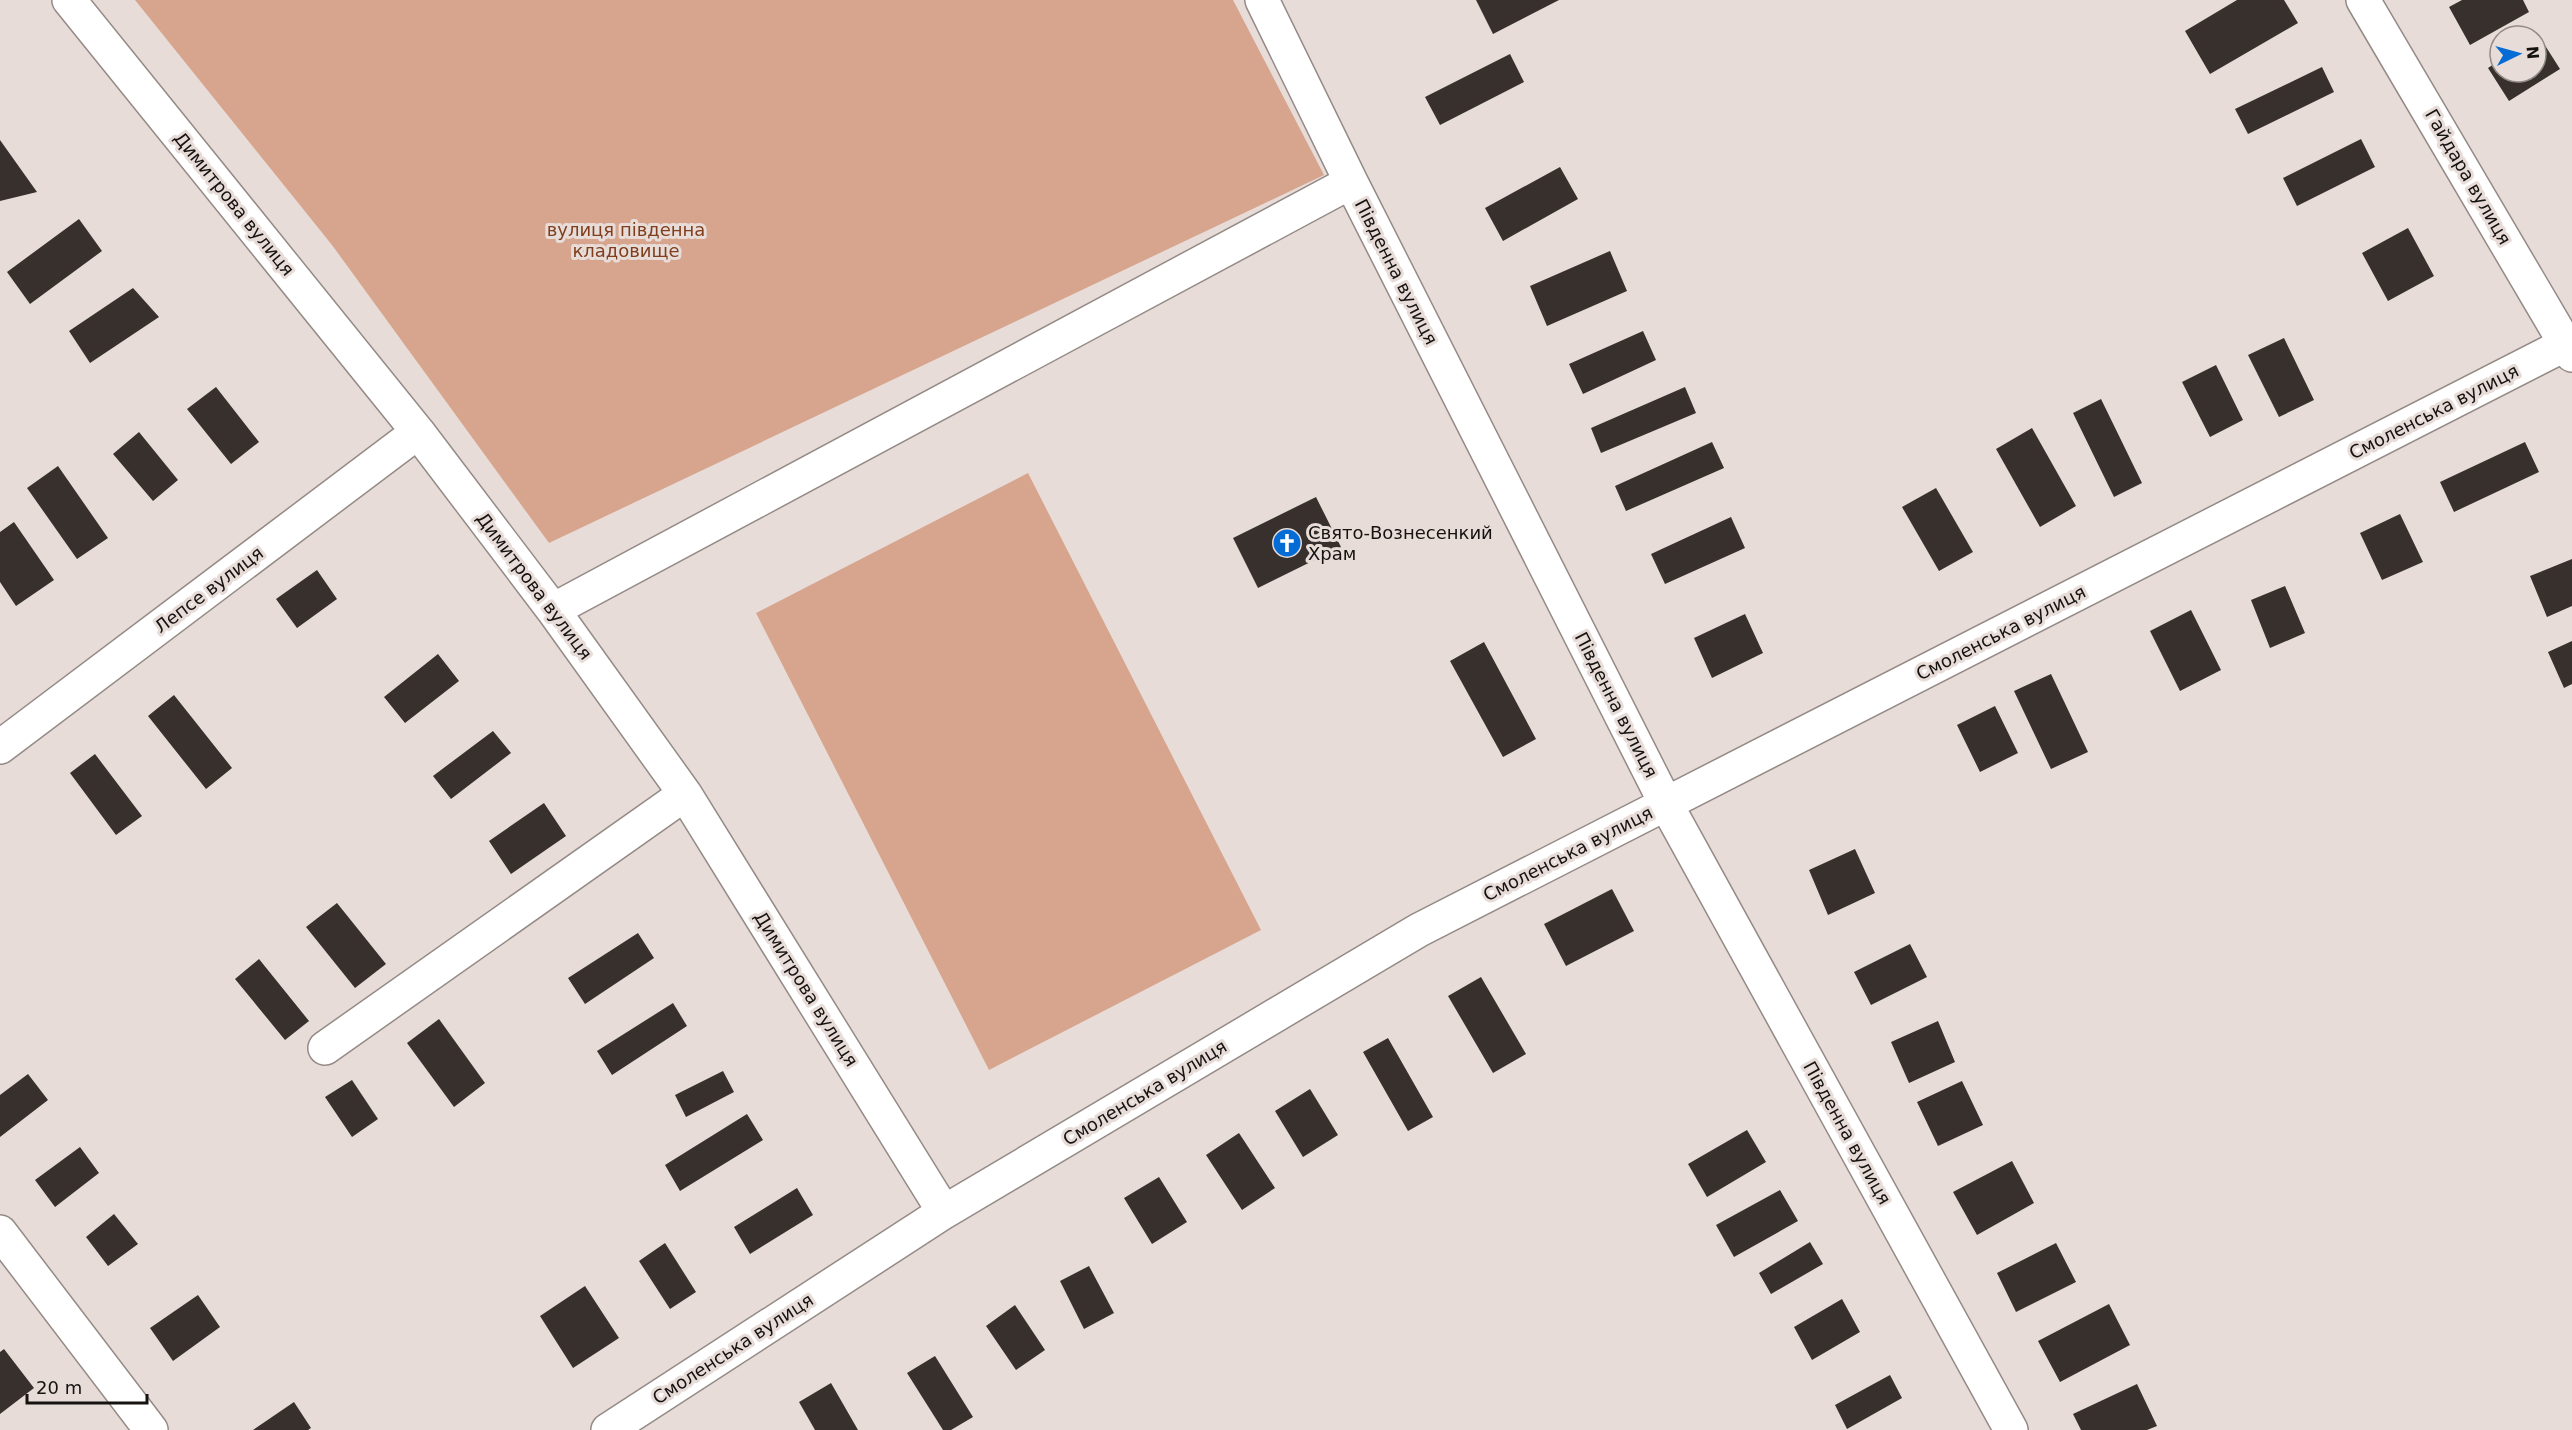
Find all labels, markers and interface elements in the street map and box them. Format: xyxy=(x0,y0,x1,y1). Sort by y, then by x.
north arrow xyxy=(2488,24,2548,84)
text: N xyxy=(2522,45,2542,60)
street label: Гайдара вулиця xyxy=(2421,105,2516,248)
street label: Димитрова вулиця xyxy=(170,128,299,280)
street label: Південна вулиця xyxy=(1351,196,1442,348)
park label: вулиця південна кладовище xyxy=(547,219,705,261)
street label: Смоленська вулиця xyxy=(2346,360,2522,463)
street label: Димитрова вулиця xyxy=(472,508,597,663)
place label: Свято-Вознесенкий Храм xyxy=(1308,522,1493,564)
church icon: Свято-Вознесенкий Храм xyxy=(1271,527,1303,559)
street label: Лепсе вулиця xyxy=(150,542,267,637)
street label: Смоленська вулиця xyxy=(1913,581,2089,684)
street label: Південна вулиця xyxy=(1571,629,1662,781)
street label: Смоленська вулиця xyxy=(1480,802,1656,905)
street label: Димитрова вулиця xyxy=(750,907,863,1070)
street label: Смоленська вулиця xyxy=(1059,1035,1230,1150)
street label: Південна вулиця xyxy=(1799,1057,1896,1208)
street label: Смоленська вулиця xyxy=(649,1289,817,1408)
scale bar xyxy=(27,1367,147,1405)
text: 20 m xyxy=(36,1377,82,1398)

